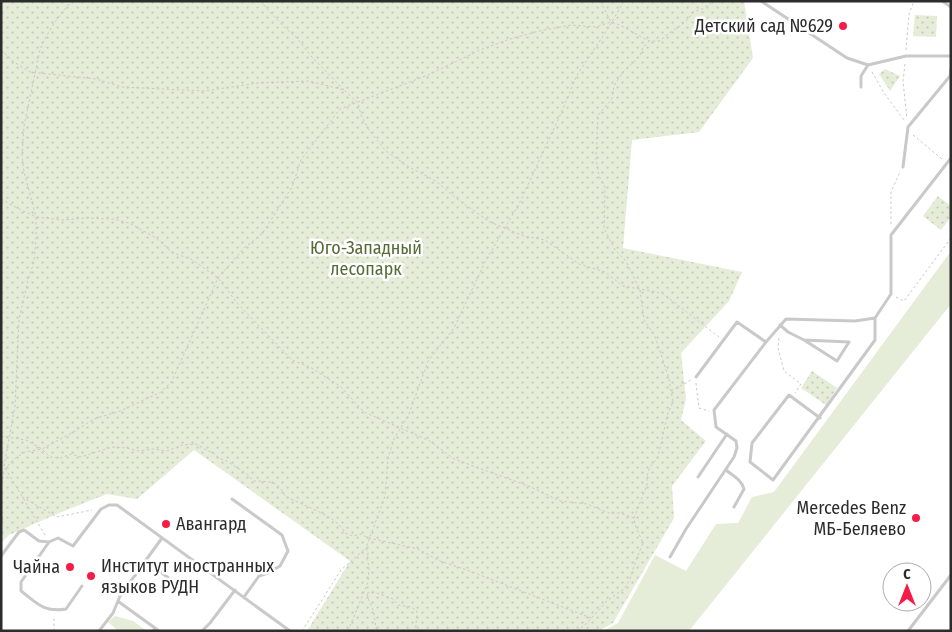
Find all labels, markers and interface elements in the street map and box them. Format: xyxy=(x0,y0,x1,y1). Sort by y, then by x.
place label: Детский сад №629 xyxy=(694,15,833,37)
marker: Детский сад №629 xyxy=(837,20,849,32)
park label: Юго-Западный лесопарк xyxy=(310,237,422,280)
place label: Mercedes Benz МБ-Беляево xyxy=(796,497,906,540)
marker: Mercedes Benz МБ-Беляево xyxy=(910,512,922,524)
place label: Авангард xyxy=(176,513,246,535)
marker: Авангард xyxy=(160,518,172,530)
place label: Институт иностранных языков РУДН xyxy=(101,555,274,598)
place label: Чайна xyxy=(13,556,60,578)
marker: Чайна xyxy=(64,561,76,573)
north arrow xyxy=(882,562,932,612)
text: С xyxy=(903,566,911,583)
marker: Институт иностранных языков РУДН xyxy=(85,570,97,582)

